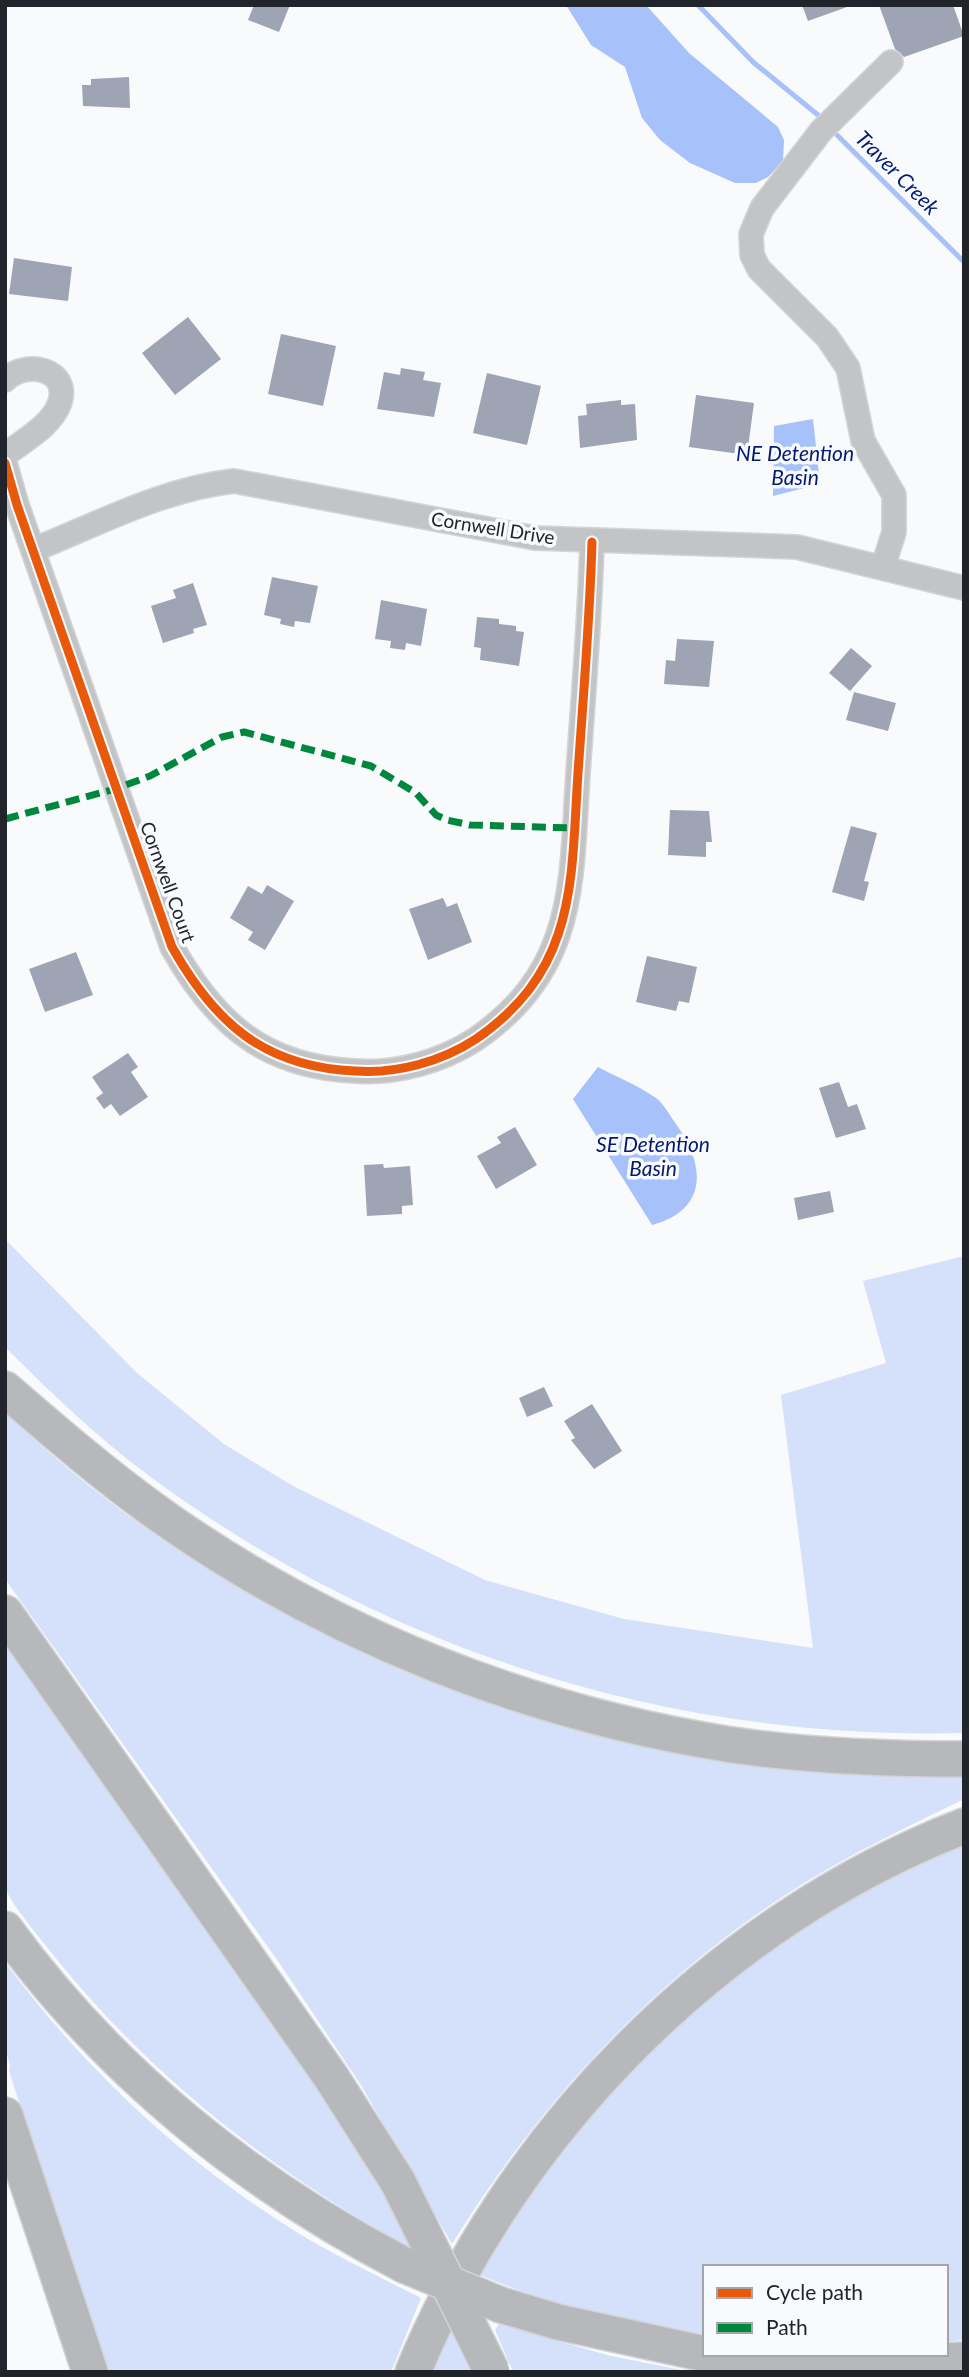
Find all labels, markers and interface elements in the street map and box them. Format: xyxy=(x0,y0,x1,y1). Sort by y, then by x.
water label: Traver Creek xyxy=(851,125,946,220)
water label: NE Detention Basin xyxy=(736,440,854,489)
street label: Cornwell Drive xyxy=(430,506,556,549)
street label: Cornwell Court xyxy=(136,818,201,946)
water label: SE Detention Basin xyxy=(596,1131,710,1180)
legend xyxy=(703,2265,948,2356)
text: Cycle path xyxy=(766,2279,863,2304)
text: Path xyxy=(766,2314,808,2339)

